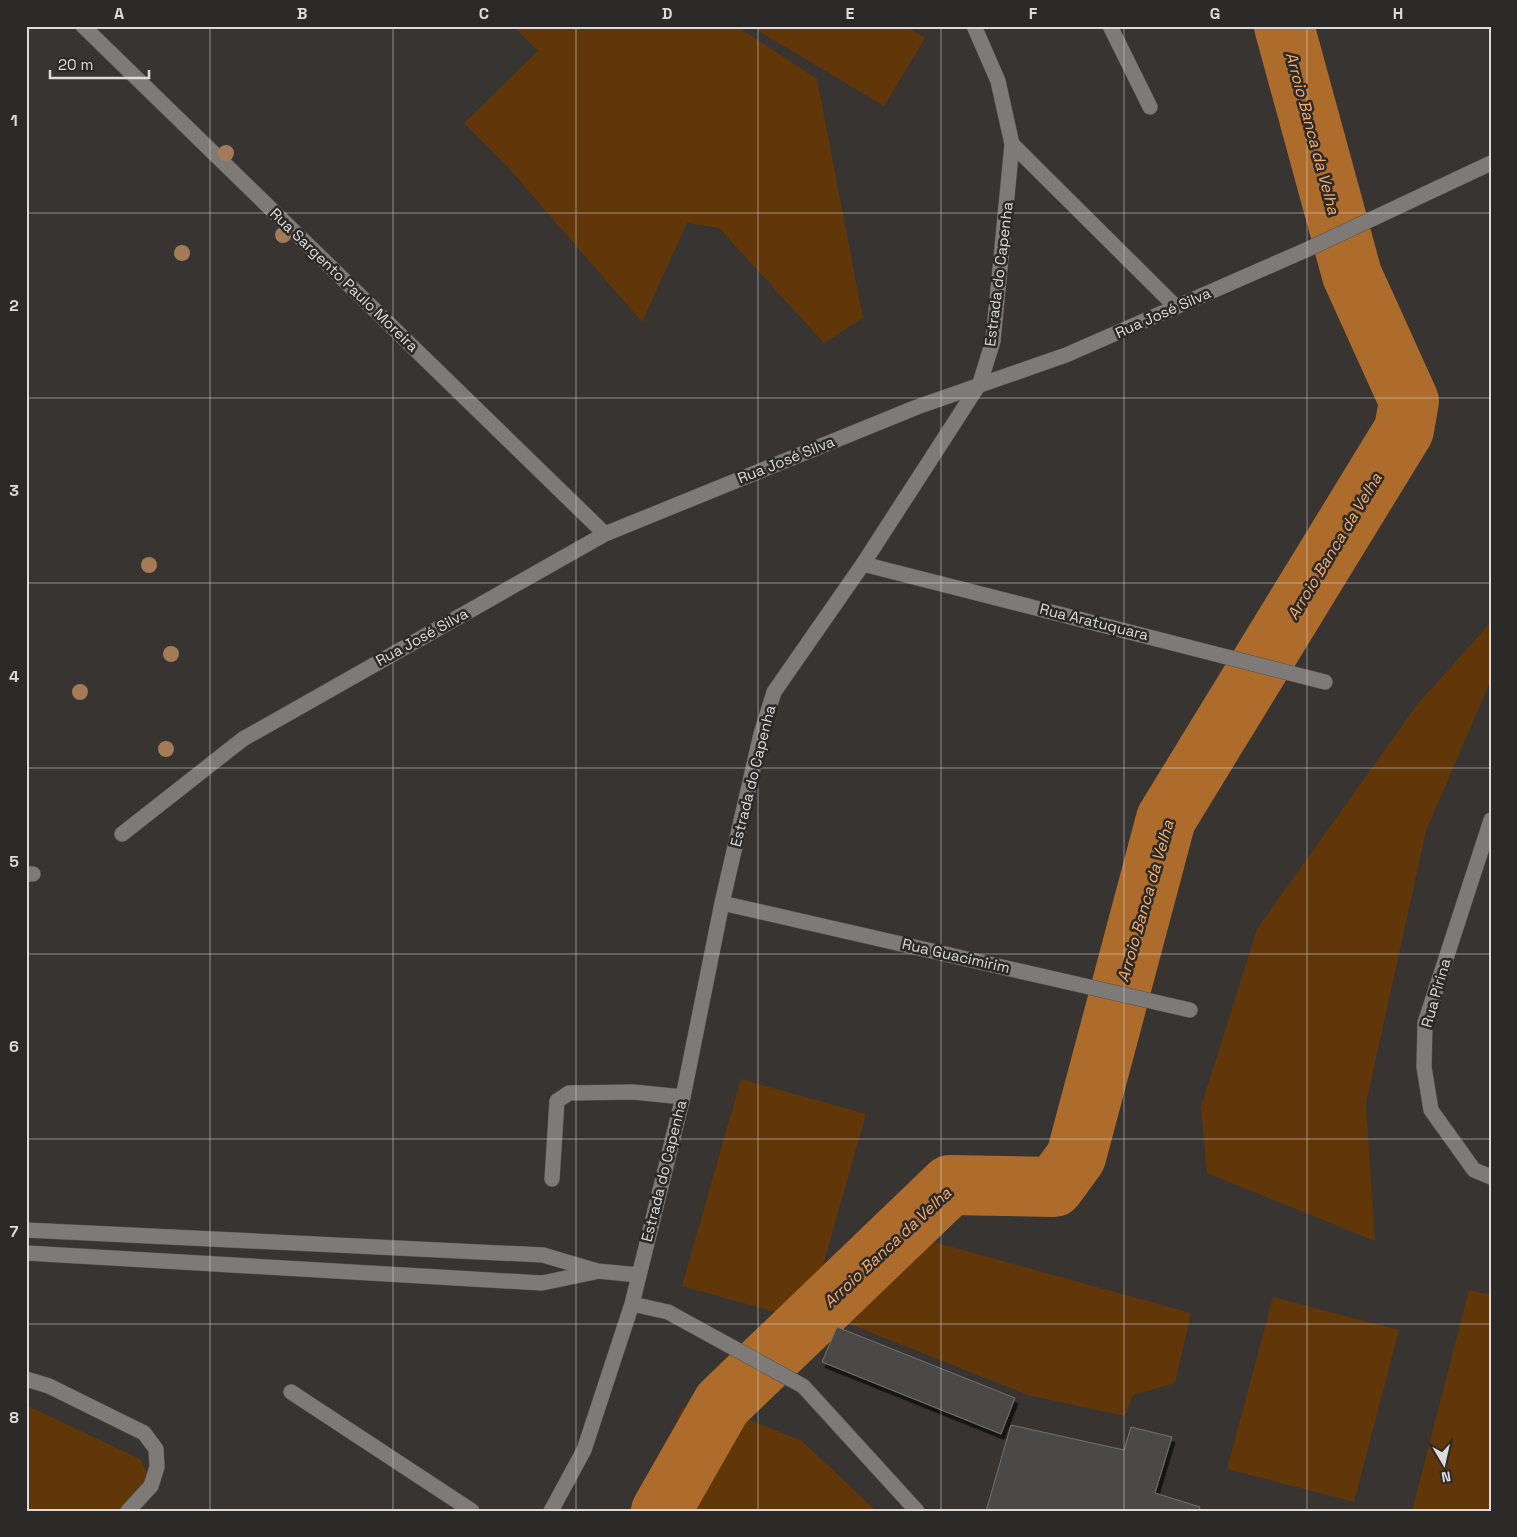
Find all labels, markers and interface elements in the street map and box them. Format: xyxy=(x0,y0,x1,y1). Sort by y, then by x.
text: A xyxy=(114,3,124,24)
text: B xyxy=(297,3,307,24)
text: C xyxy=(479,3,489,24)
text: D xyxy=(662,3,672,24)
text: E xyxy=(846,3,855,24)
text: F xyxy=(1029,3,1038,24)
text: G xyxy=(1210,3,1220,24)
text: H xyxy=(1393,3,1403,24)
scale bar xyxy=(50,48,149,80)
water label: Arroio Banca da Velha xyxy=(1281,50,1345,217)
text: 20 m xyxy=(58,55,93,74)
text: 1 xyxy=(10,110,18,131)
street label: Estrada do Capenha xyxy=(980,200,1017,347)
street label: Rua Sargento Paulo Moreira xyxy=(266,204,423,356)
street label: Rua José Silva xyxy=(1112,283,1214,342)
text: 2 xyxy=(9,295,19,316)
street label: Rua José Silva xyxy=(735,431,837,488)
water label: Arroio Banca da Velha xyxy=(1282,468,1387,623)
text: 3 xyxy=(9,480,19,501)
street label: Rua Aratuquara xyxy=(1038,599,1151,644)
street label: Rua José Silva xyxy=(372,603,472,670)
text: 4 xyxy=(9,666,19,687)
street label: Estrada do Capenha xyxy=(726,703,779,849)
water label: Arroio Banca da Velha xyxy=(1112,817,1179,984)
text: 5 xyxy=(9,851,19,872)
street label: Rua Guacimirim xyxy=(900,934,1012,977)
street label: Rua Pirina xyxy=(1417,956,1455,1030)
text: 6 xyxy=(9,1036,19,1057)
street label: Estrada do Capenha xyxy=(637,1098,690,1244)
water label: Arroio Banca da Velha xyxy=(819,1182,956,1312)
text: 7 xyxy=(10,1221,19,1242)
text: 8 xyxy=(9,1407,19,1428)
north arrow xyxy=(1420,1440,1470,1490)
text: N xyxy=(1440,1467,1452,1486)

